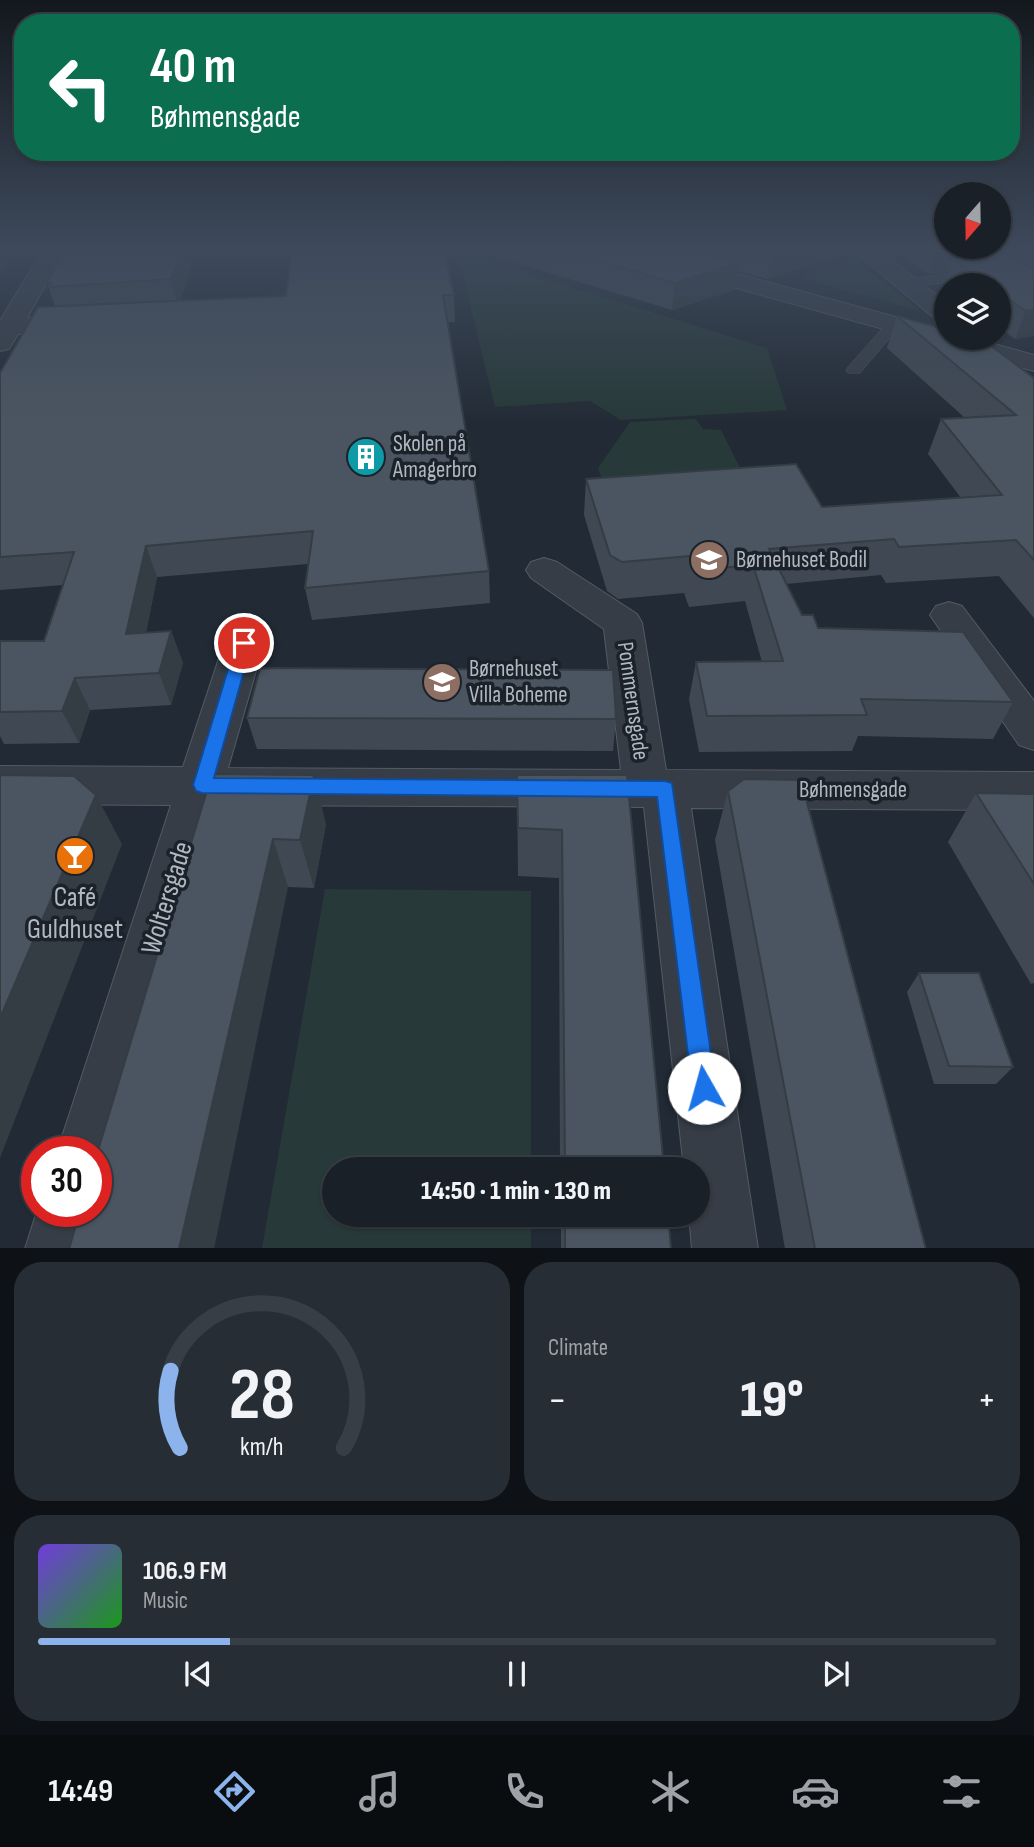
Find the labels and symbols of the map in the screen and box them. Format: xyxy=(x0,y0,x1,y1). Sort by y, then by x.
north arrow xyxy=(934,182,1012,259)
place label: Skolen på Amagerbro xyxy=(392,430,477,484)
building icon: Skolen på Amagerbro xyxy=(345,436,387,478)
school or university icon: Børnehuset Bodil xyxy=(688,539,730,581)
place label: Børnehuset Bodil xyxy=(736,546,867,574)
pin xyxy=(214,613,274,673)
street label: Pommernsgade xyxy=(611,640,655,762)
place label: Børnehuset Villa Boheme xyxy=(469,655,568,709)
school or university icon: Børnehuset Villa Boheme xyxy=(421,661,463,703)
street label: Bøhmensgade xyxy=(799,776,907,804)
bar icon: Café Guldhuset xyxy=(54,835,96,877)
street label: Woltersgade xyxy=(134,838,200,958)
place label: Café Guldhuset xyxy=(27,881,123,946)
position arrow xyxy=(667,1051,741,1125)
speed limit sign: 30 xyxy=(21,1136,112,1227)

